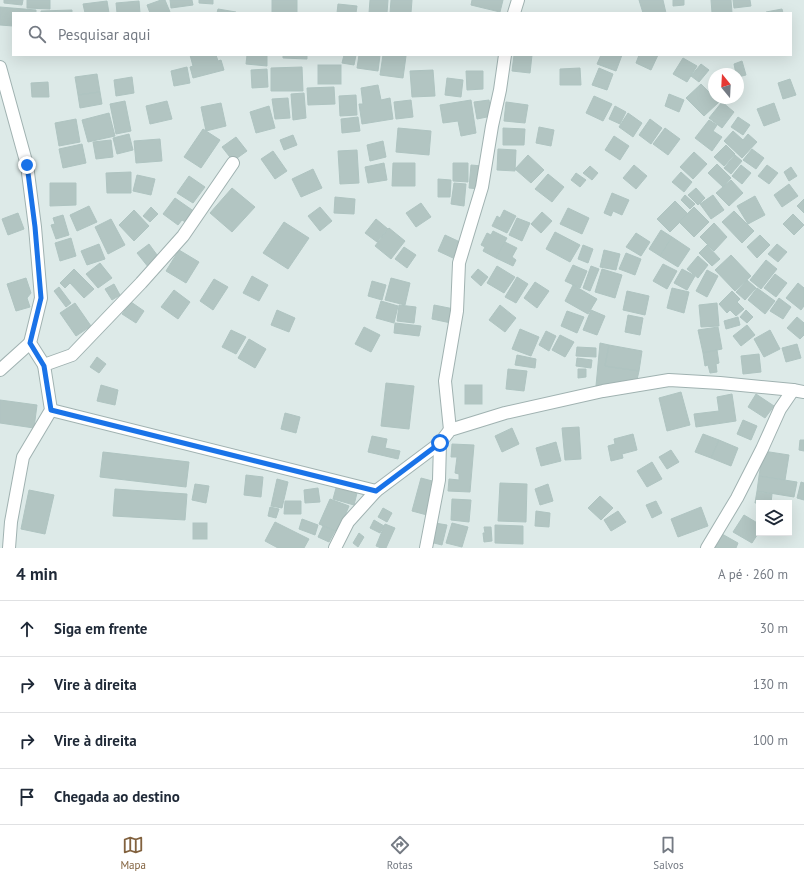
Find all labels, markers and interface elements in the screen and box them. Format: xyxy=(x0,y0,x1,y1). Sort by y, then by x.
search box xyxy=(12,12,792,56)
icon: search xyxy=(26,23,48,45)
text: Pesquisar aqui xyxy=(58,25,150,44)
north arrow xyxy=(708,68,744,104)
route end xyxy=(18,156,36,174)
route start xyxy=(431,434,449,452)
map controls xyxy=(756,500,792,536)
button: layers xyxy=(756,500,792,536)
text: 4 min xyxy=(16,563,57,585)
text: A pé · 260 m xyxy=(718,566,788,583)
icon: ahead xyxy=(16,618,38,640)
text: Siga em frente xyxy=(54,619,147,638)
text: 30 m xyxy=(760,620,788,637)
icon: right xyxy=(16,674,38,696)
text: Vire à direita xyxy=(54,675,137,694)
text: 130 m xyxy=(753,676,788,693)
icon: right xyxy=(16,730,38,752)
text: Vire à direita xyxy=(54,731,137,750)
text: 100 m xyxy=(753,732,788,749)
icon: arrive xyxy=(16,786,38,808)
text: Chegada ao destino xyxy=(54,787,180,806)
tab: Mapa xyxy=(120,834,146,872)
tab: Rotas xyxy=(387,834,413,872)
tab: Salvos xyxy=(653,834,684,872)

